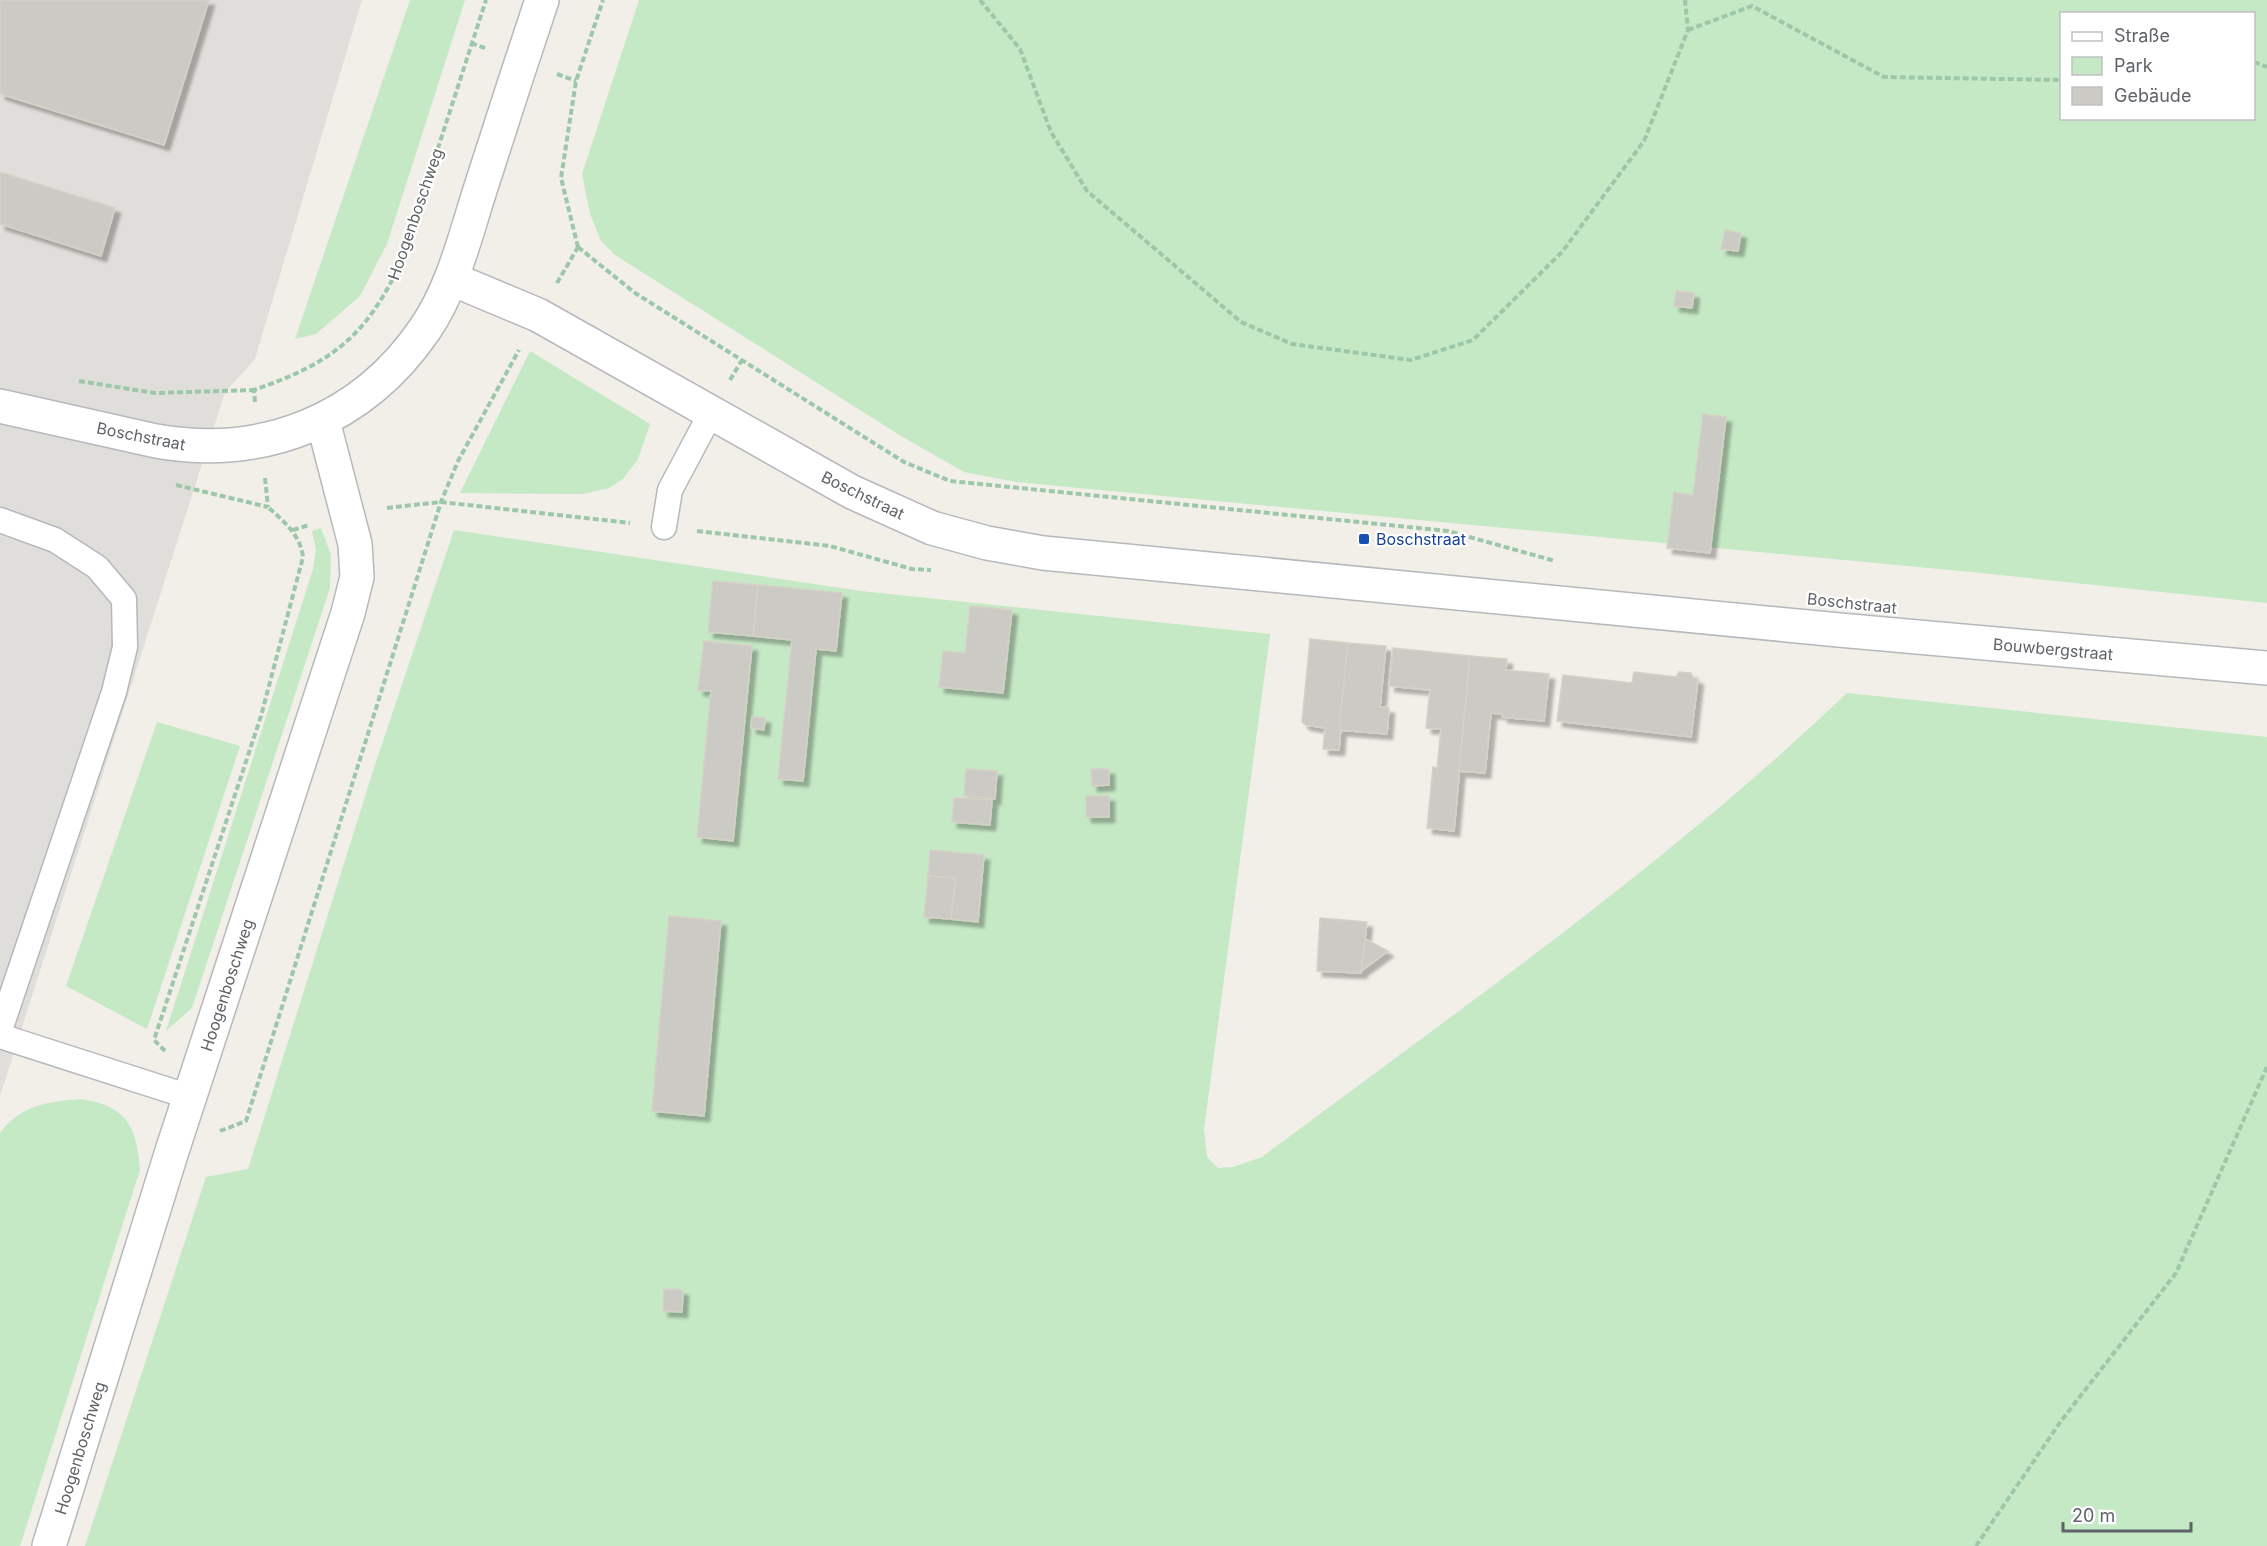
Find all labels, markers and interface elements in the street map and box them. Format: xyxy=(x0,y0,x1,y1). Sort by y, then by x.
legend xyxy=(2060,12,2255,120)
text: Straße xyxy=(2114,25,2170,46)
text: Park xyxy=(2114,55,2153,76)
text: Gebäude xyxy=(2114,85,2191,106)
street label: Hoogenboschweg xyxy=(383,145,447,283)
street label: Boschstraat xyxy=(95,418,187,454)
street label: Boschstraat xyxy=(818,466,908,524)
place label: Boschstraat xyxy=(1376,529,1466,549)
marker: Boschstraat xyxy=(1357,532,1371,546)
street label: Boschstraat xyxy=(1806,588,1898,618)
street label: Bouwbergstraat xyxy=(1992,634,2114,664)
street label: Hoogenboschweg xyxy=(196,916,258,1054)
street label: Hoogenboschweg xyxy=(50,1379,110,1517)
scale bar xyxy=(2063,1495,2190,1533)
text: 20 m xyxy=(2072,1505,2115,1526)

